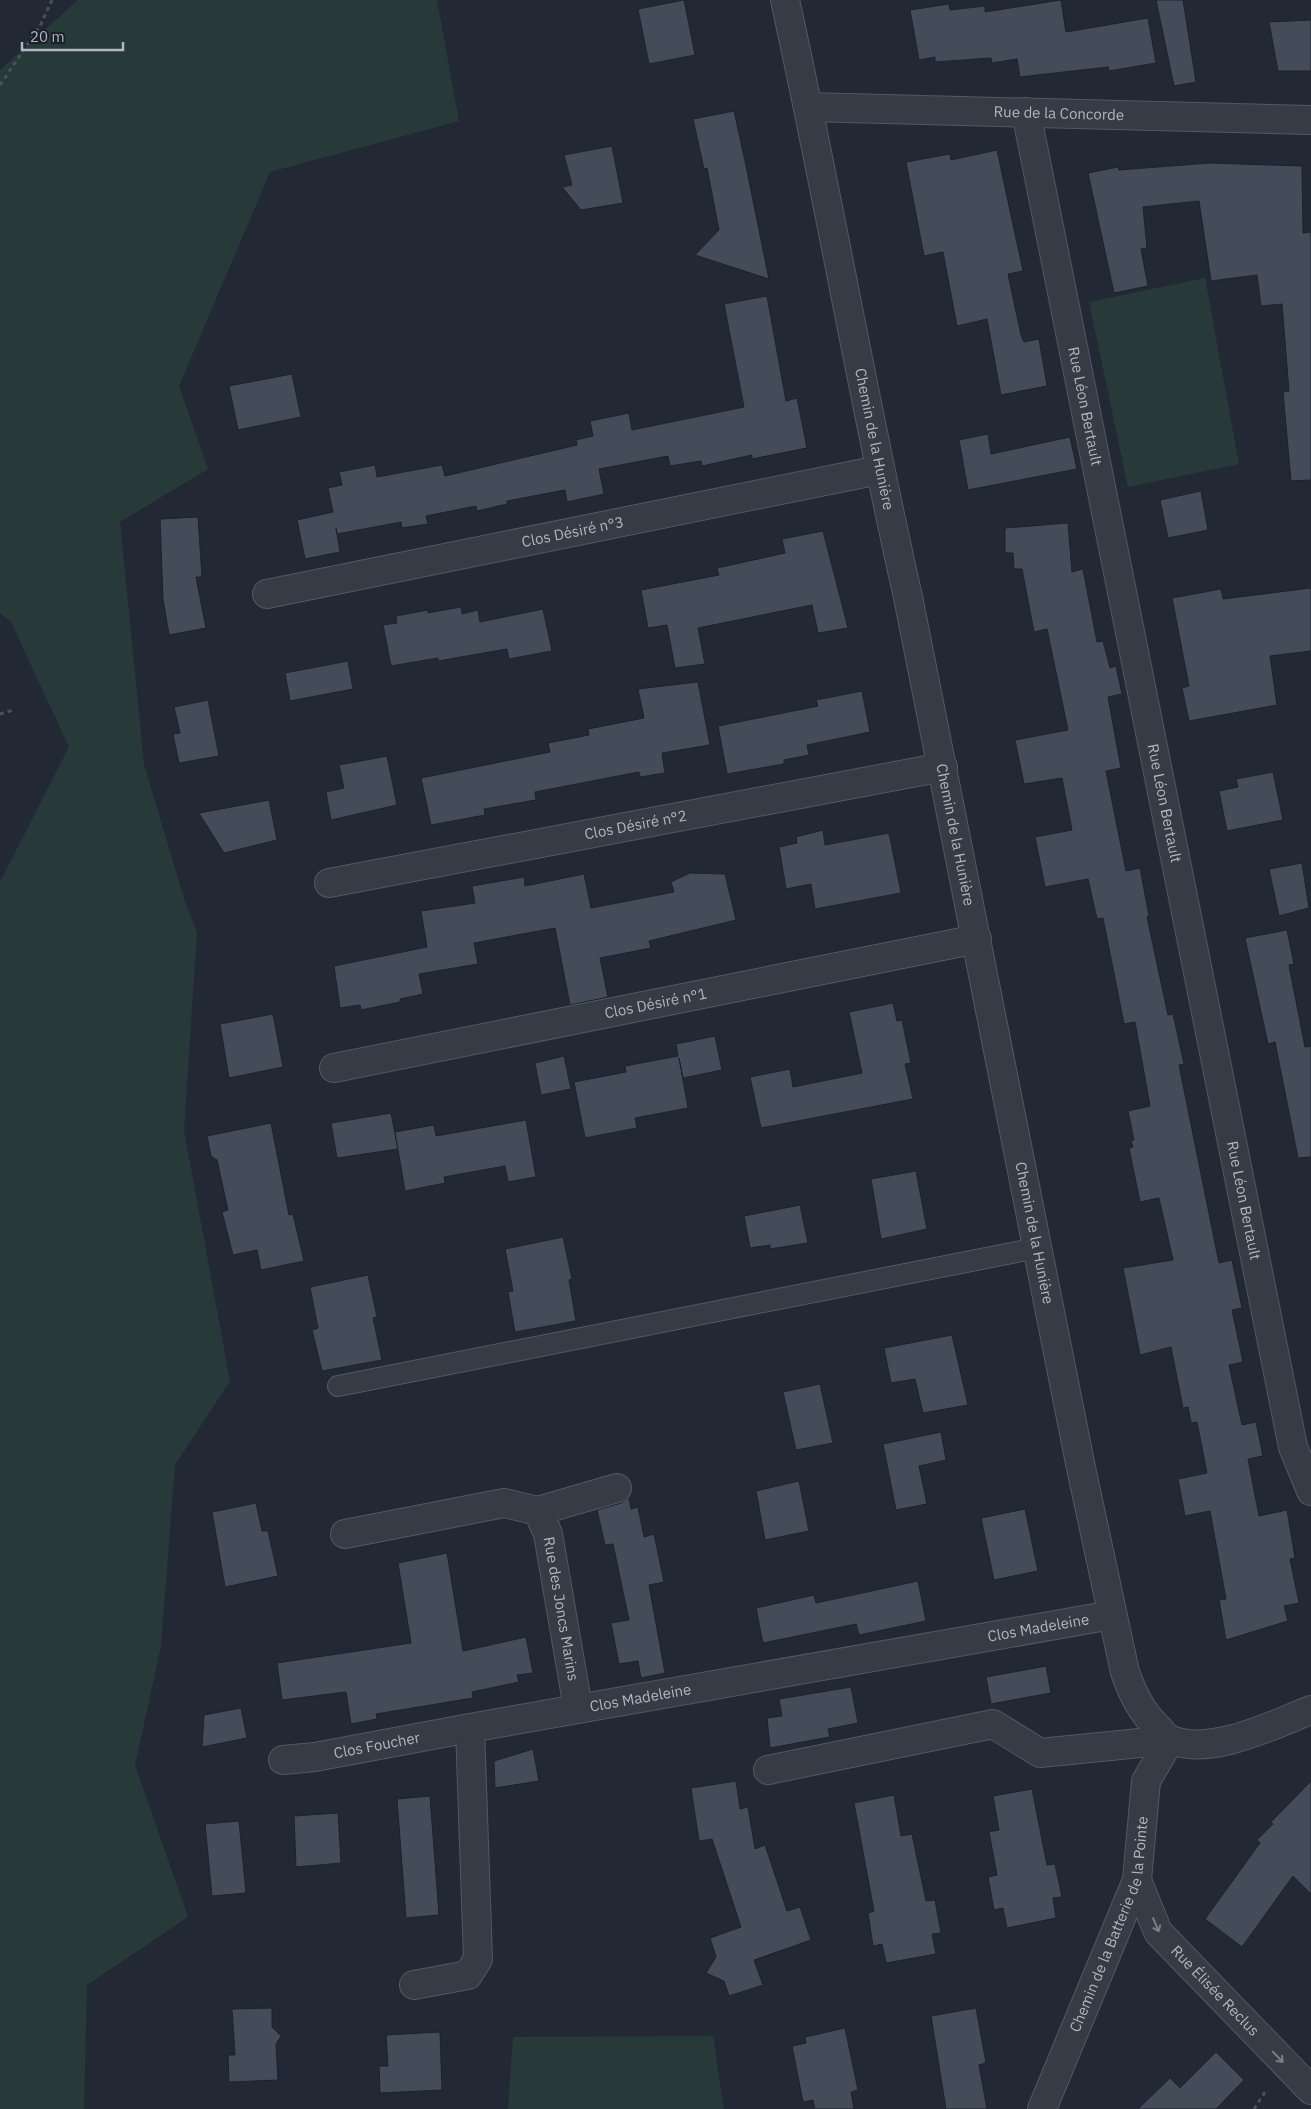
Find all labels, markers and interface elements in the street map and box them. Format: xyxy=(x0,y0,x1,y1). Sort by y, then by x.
scale bar xyxy=(22,20,124,52)
text: 20 m xyxy=(30,27,65,46)
street label: Rue de la Concorde xyxy=(993,102,1124,124)
street label: Rue Léon Bertault xyxy=(1064,345,1106,467)
street label: Chemin de la Hunière xyxy=(851,366,899,512)
street label: Clos Désiré n°3 xyxy=(520,512,625,551)
street label: Rue Léon Bertault xyxy=(1144,742,1186,864)
street label: Chemin de la Hunière xyxy=(932,762,979,907)
street label: Clos Désiré n°2 xyxy=(583,806,688,844)
street label: Clos Désiré n°1 xyxy=(603,983,708,1023)
street label: Rue Léon Bertault xyxy=(1223,1139,1265,1261)
street label: Chemin de la Hunière xyxy=(1011,1160,1058,1306)
street label: Rue des Joncs Marins xyxy=(540,1535,583,1682)
street label: Clos Madeleine xyxy=(986,1609,1090,1646)
street label: Clos Madeleine xyxy=(588,1679,693,1716)
street label: Clos Foucher xyxy=(332,1727,422,1762)
street label: Chemin de la Batterie de la Pointe xyxy=(1065,1815,1152,2035)
one-way arrow xyxy=(1151,1917,1161,1932)
street label: Rue Élisée Reclus xyxy=(1167,1941,1264,2040)
one-way arrow xyxy=(1272,2050,1284,2063)

